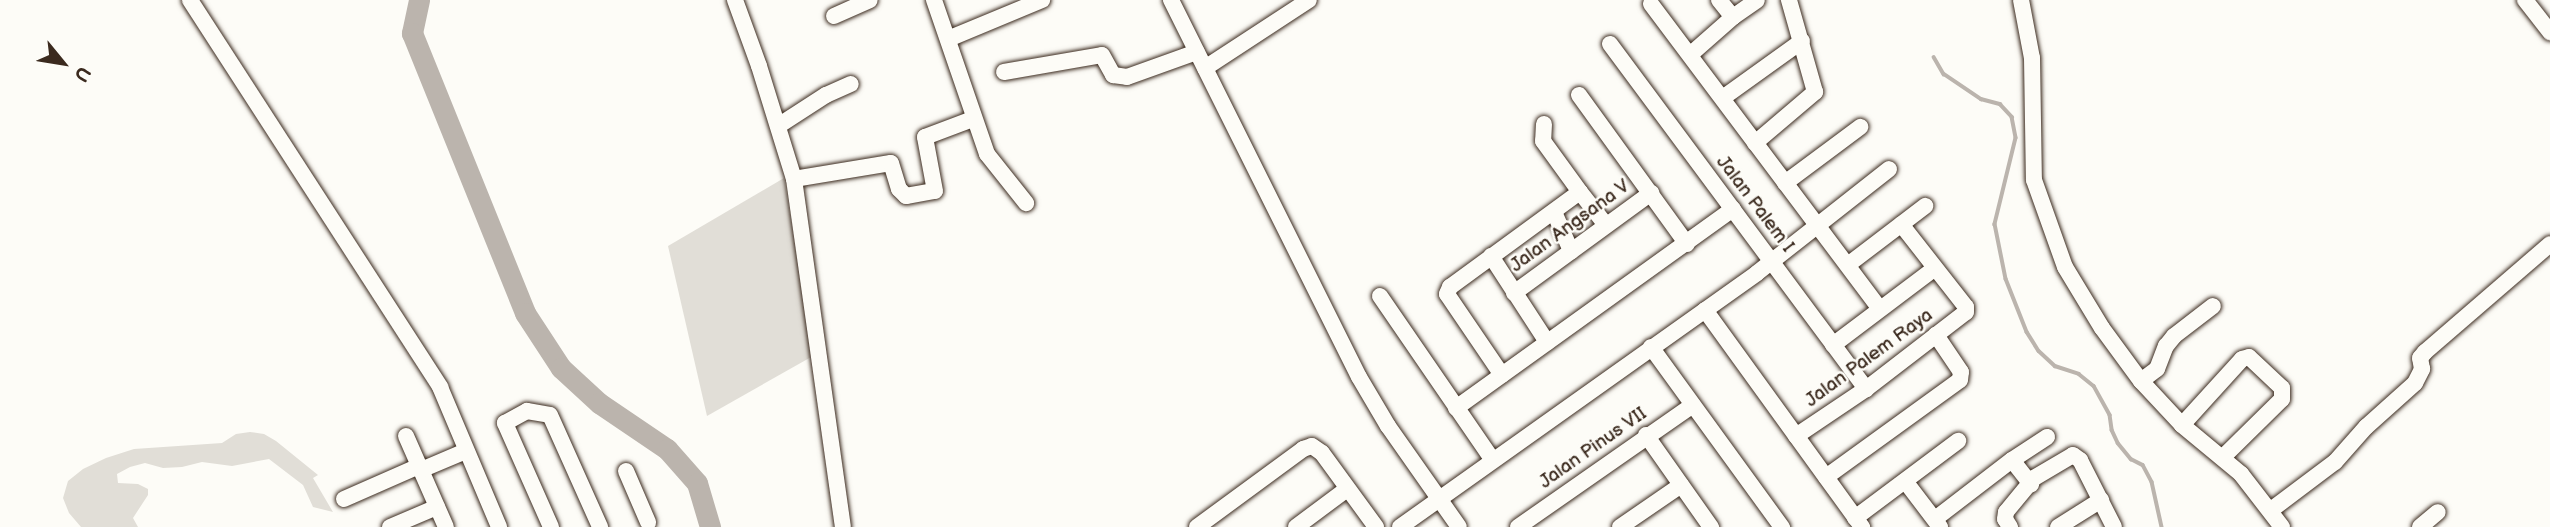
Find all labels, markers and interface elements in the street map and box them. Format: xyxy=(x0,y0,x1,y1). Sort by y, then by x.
north arrow xyxy=(28,28,98,98)
text: U xyxy=(68,62,95,85)
street label: Jalan Palem I xyxy=(1711,151,1799,257)
street label: Jalan Angsana V xyxy=(1506,175,1634,277)
street label: Jalan Palem Raya xyxy=(1801,304,1937,412)
street label: Jalan Pinus VII xyxy=(1535,402,1651,494)

